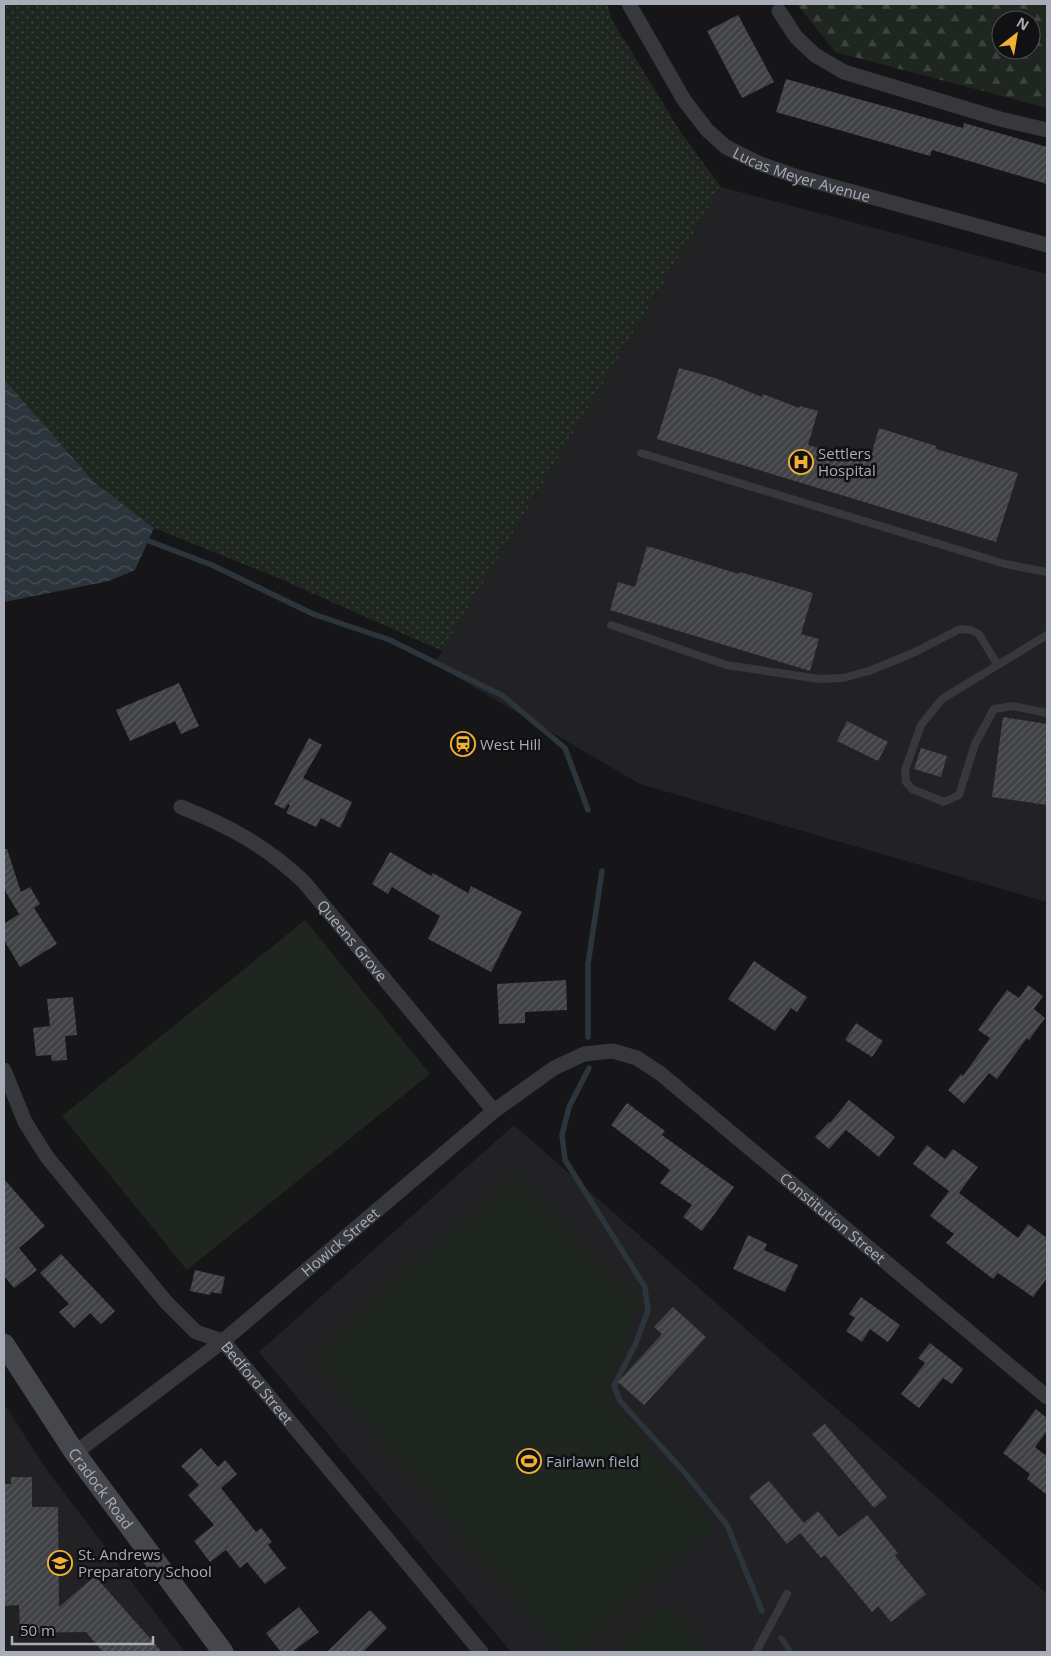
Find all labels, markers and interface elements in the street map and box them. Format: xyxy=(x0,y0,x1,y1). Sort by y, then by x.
north arrow xyxy=(991,10,1041,60)
text: N xyxy=(1013,12,1033,35)
street label: Lucas Meyer Avenue xyxy=(730,142,873,206)
place label: Settlers Hospital xyxy=(818,443,876,480)
hospital icon: Settlers Hospital xyxy=(788,449,814,475)
station icon: West Hill xyxy=(450,731,476,757)
place label: West Hill xyxy=(480,734,541,754)
street label: Queens Grove xyxy=(313,896,392,985)
street label: Constitution Street xyxy=(776,1168,890,1268)
street label: Howick Street xyxy=(297,1203,383,1281)
street label: Bedford Street xyxy=(217,1337,298,1429)
street label: Cradock Road xyxy=(64,1443,138,1533)
sports icon: Fairlawn field xyxy=(516,1448,542,1474)
place label: Fairlawn field xyxy=(546,1451,639,1471)
place label: St. Andrews Preparatory School xyxy=(78,1544,212,1581)
school or university icon: St. Andrews Preparatory School xyxy=(47,1550,73,1576)
scale bar xyxy=(12,1614,154,1646)
text: 50 m xyxy=(20,1620,55,1640)

